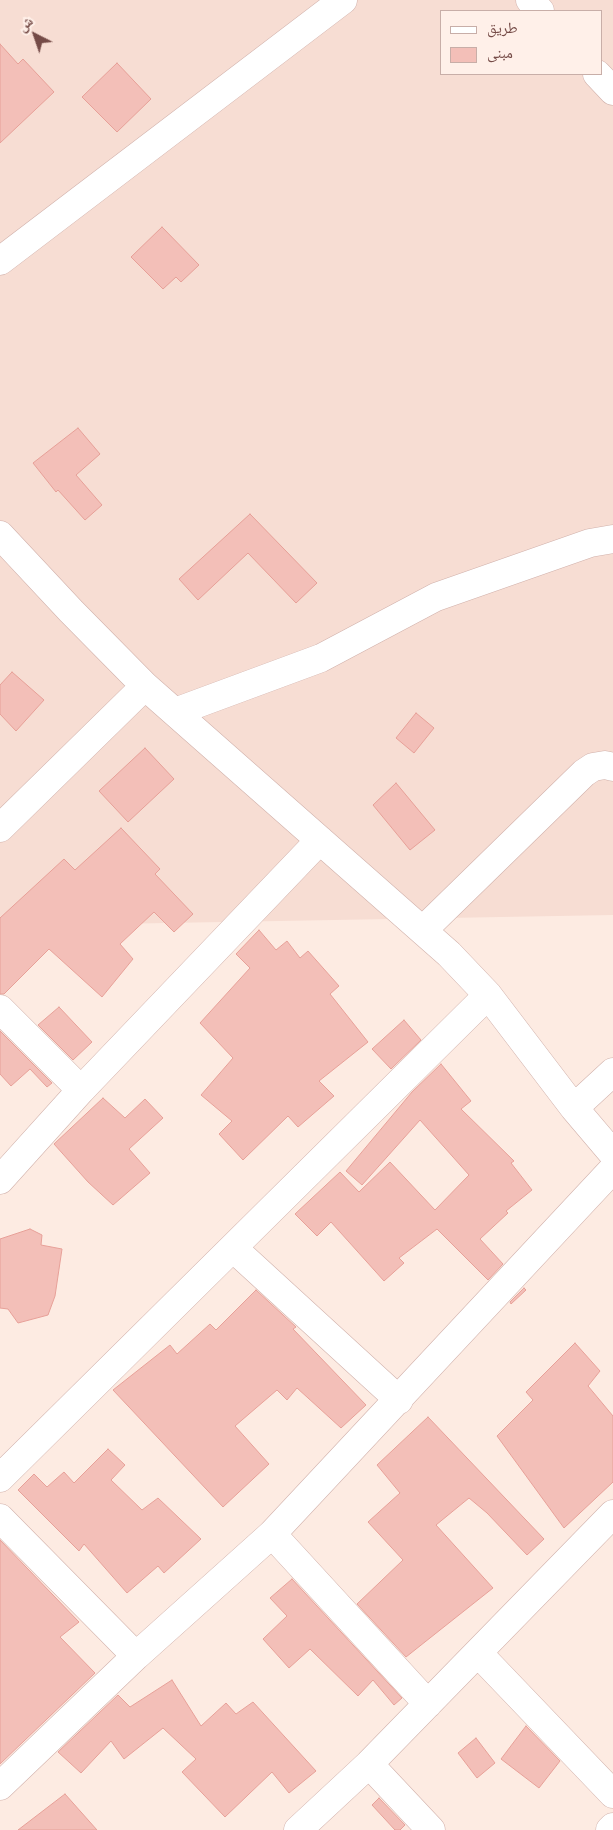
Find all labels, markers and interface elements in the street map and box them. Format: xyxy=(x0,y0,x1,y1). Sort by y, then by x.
north arrow xyxy=(10,10,60,60)
legend xyxy=(440,10,603,75)
text: ش xyxy=(14,13,36,35)
text: طريق xyxy=(487,19,518,37)
text: مبنى xyxy=(487,44,513,62)

